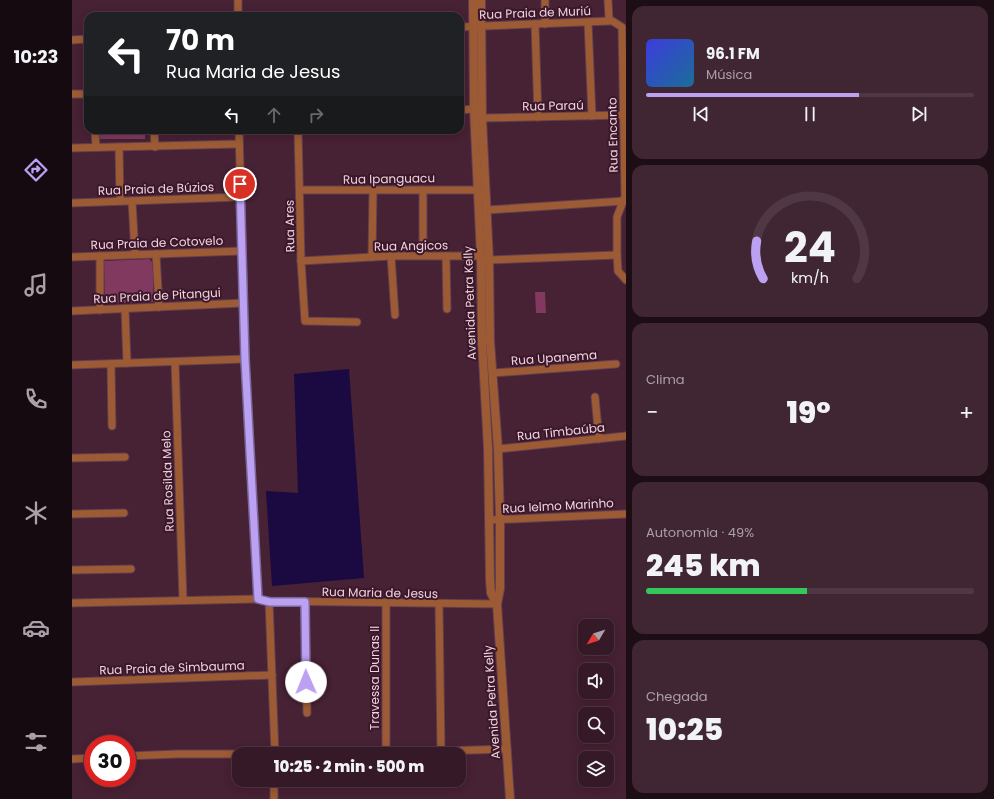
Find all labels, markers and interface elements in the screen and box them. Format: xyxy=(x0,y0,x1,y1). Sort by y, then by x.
street label: Rua Praia de Muriú xyxy=(479,2,591,23)
text: 70 m xyxy=(166,21,235,60)
icon: left xyxy=(100,28,152,80)
text: 96.1 FM xyxy=(706,43,760,64)
text: 10:23 xyxy=(14,44,58,69)
text: Rua Maria de Jesus xyxy=(166,59,340,84)
text: Música xyxy=(706,65,752,84)
street label: Rua Paraú xyxy=(522,96,584,115)
street label: Rua Encanto xyxy=(603,97,622,173)
icon: previous xyxy=(690,103,712,125)
icon: pause xyxy=(799,103,821,125)
icon: next xyxy=(908,103,930,125)
icon: left xyxy=(221,104,243,126)
icon: ahead xyxy=(263,104,285,126)
icon: right xyxy=(305,104,327,126)
icon: directions xyxy=(22,156,50,184)
pin xyxy=(223,167,257,201)
street label: Rua Ipanguacu xyxy=(343,169,435,188)
icon: arrive xyxy=(229,173,251,195)
street label: Rua Praia de Búzios xyxy=(98,178,214,199)
street label: Rua Ares xyxy=(281,200,298,252)
text: 24 xyxy=(784,218,836,277)
street label: Rua Praia de Cotovelo xyxy=(90,232,224,253)
street label: Rua Angicos xyxy=(374,236,448,255)
street label: Avenida Petra Kelly xyxy=(459,245,480,360)
text: km/h xyxy=(791,267,829,287)
icon: music xyxy=(22,271,50,299)
street label: Rua Praia de Pitangui xyxy=(93,284,221,307)
street label: Rua Upanema xyxy=(510,346,598,369)
text: Clima xyxy=(646,370,685,389)
icon: phone xyxy=(22,385,50,413)
text: 19° xyxy=(786,391,831,434)
text: − xyxy=(646,397,658,428)
text: + xyxy=(959,397,974,428)
street label: Rua Timbaúba xyxy=(516,418,606,445)
street label: Rua Rosilda Melo xyxy=(157,430,178,532)
street label: Rua Ielmo Marinho xyxy=(502,494,615,517)
icon: climate xyxy=(22,499,50,527)
text: Autonomia · 49% xyxy=(646,523,754,542)
text: 245 km xyxy=(646,544,761,587)
street label: Rua Maria de Jesus xyxy=(322,583,438,602)
icon: car xyxy=(22,614,50,642)
north arrow xyxy=(578,619,614,655)
map controls xyxy=(578,619,614,787)
street label: Travessa Dunas II xyxy=(366,626,383,730)
street label: Avenida Petra Kelly xyxy=(479,644,504,760)
street label: Rua Praia de Simbauma xyxy=(99,656,245,679)
position arrow xyxy=(285,661,327,703)
button: sound xyxy=(578,663,614,699)
text: Chegada xyxy=(646,687,708,706)
button: search xyxy=(578,707,614,743)
text: 10:25 xyxy=(646,708,723,751)
icon: filters xyxy=(22,728,50,756)
speed limit sign: 30 xyxy=(84,735,136,787)
button: layers xyxy=(578,751,614,787)
text: 10:25 · 2 min · 500 m xyxy=(274,756,424,777)

